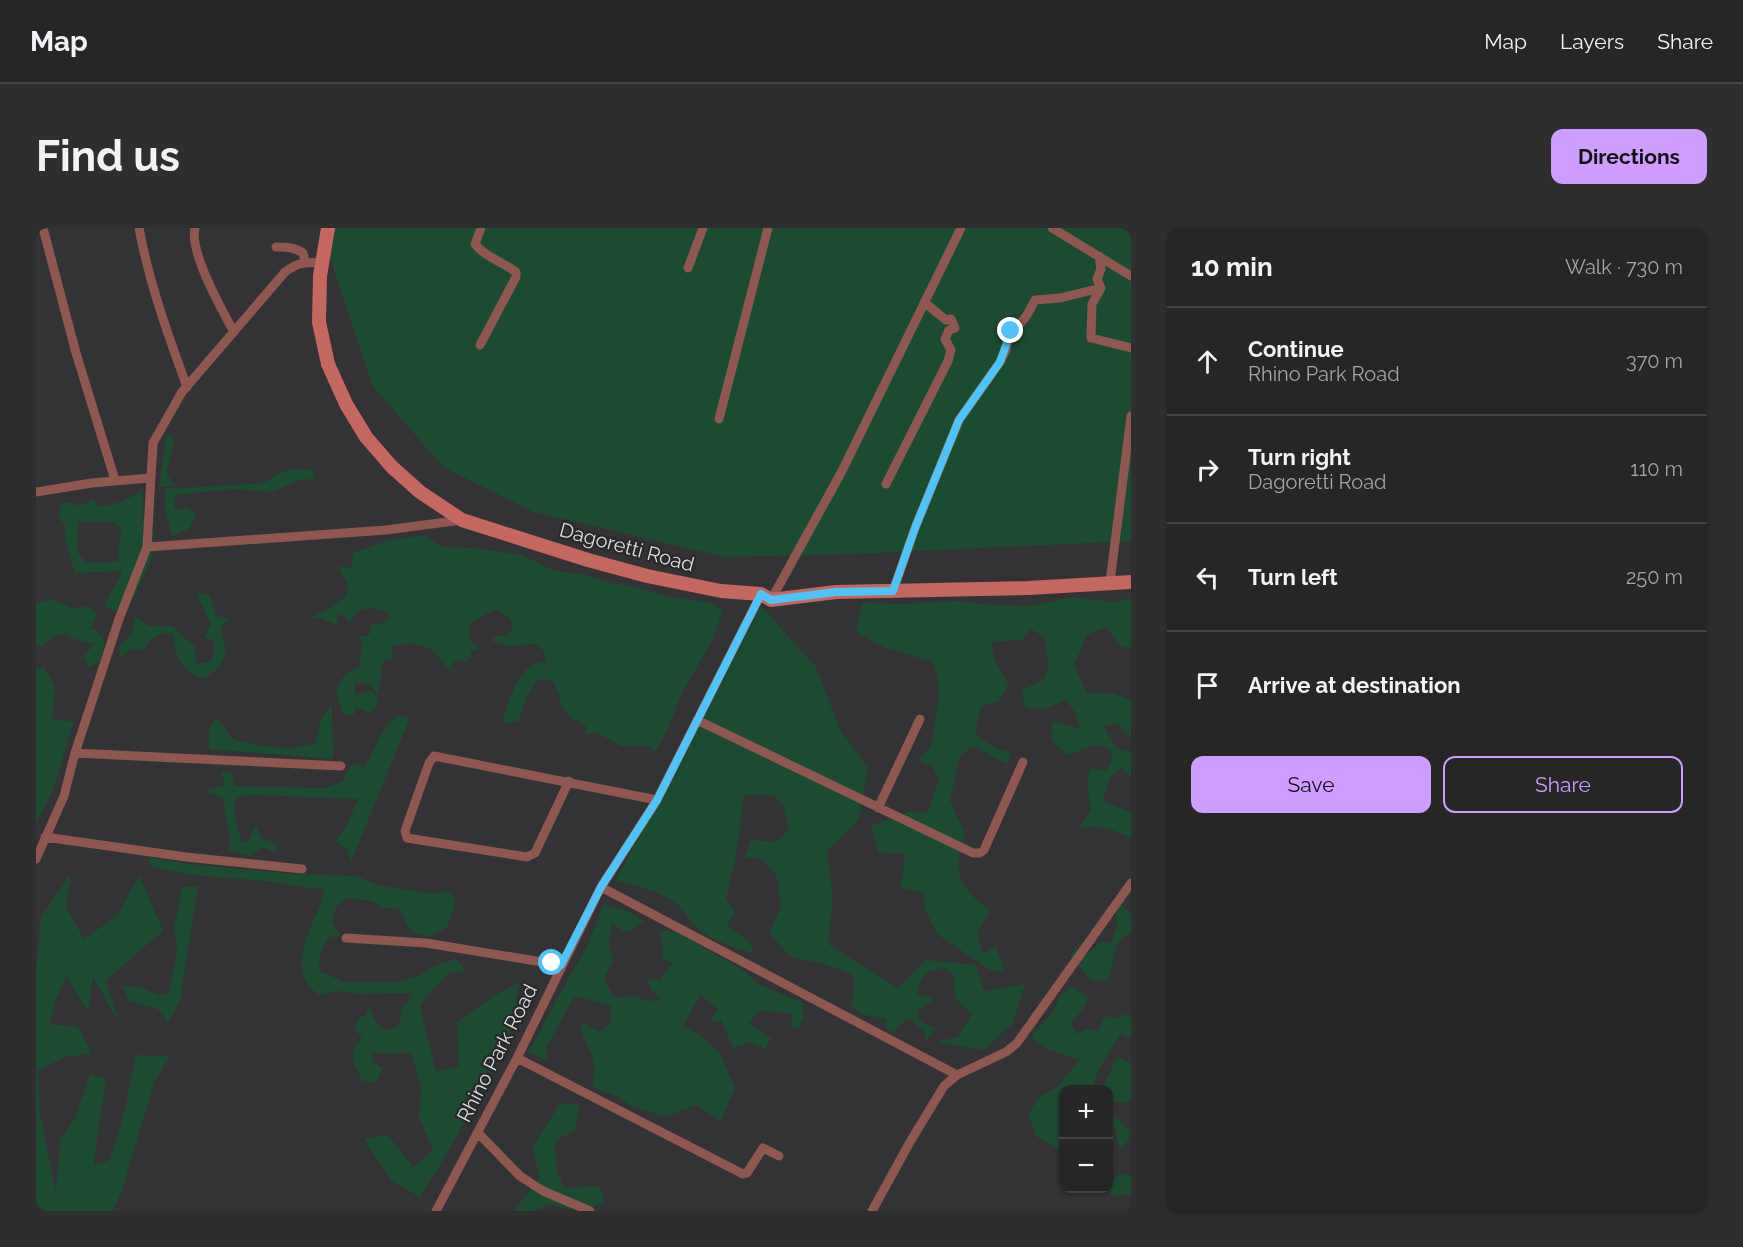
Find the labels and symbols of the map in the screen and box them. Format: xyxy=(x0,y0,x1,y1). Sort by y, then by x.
route end xyxy=(997,317,1023,343)
street label: Dagoretti Road xyxy=(557,517,697,577)
route start xyxy=(538,949,564,975)
street label: Rhino Park Road xyxy=(452,980,542,1126)

